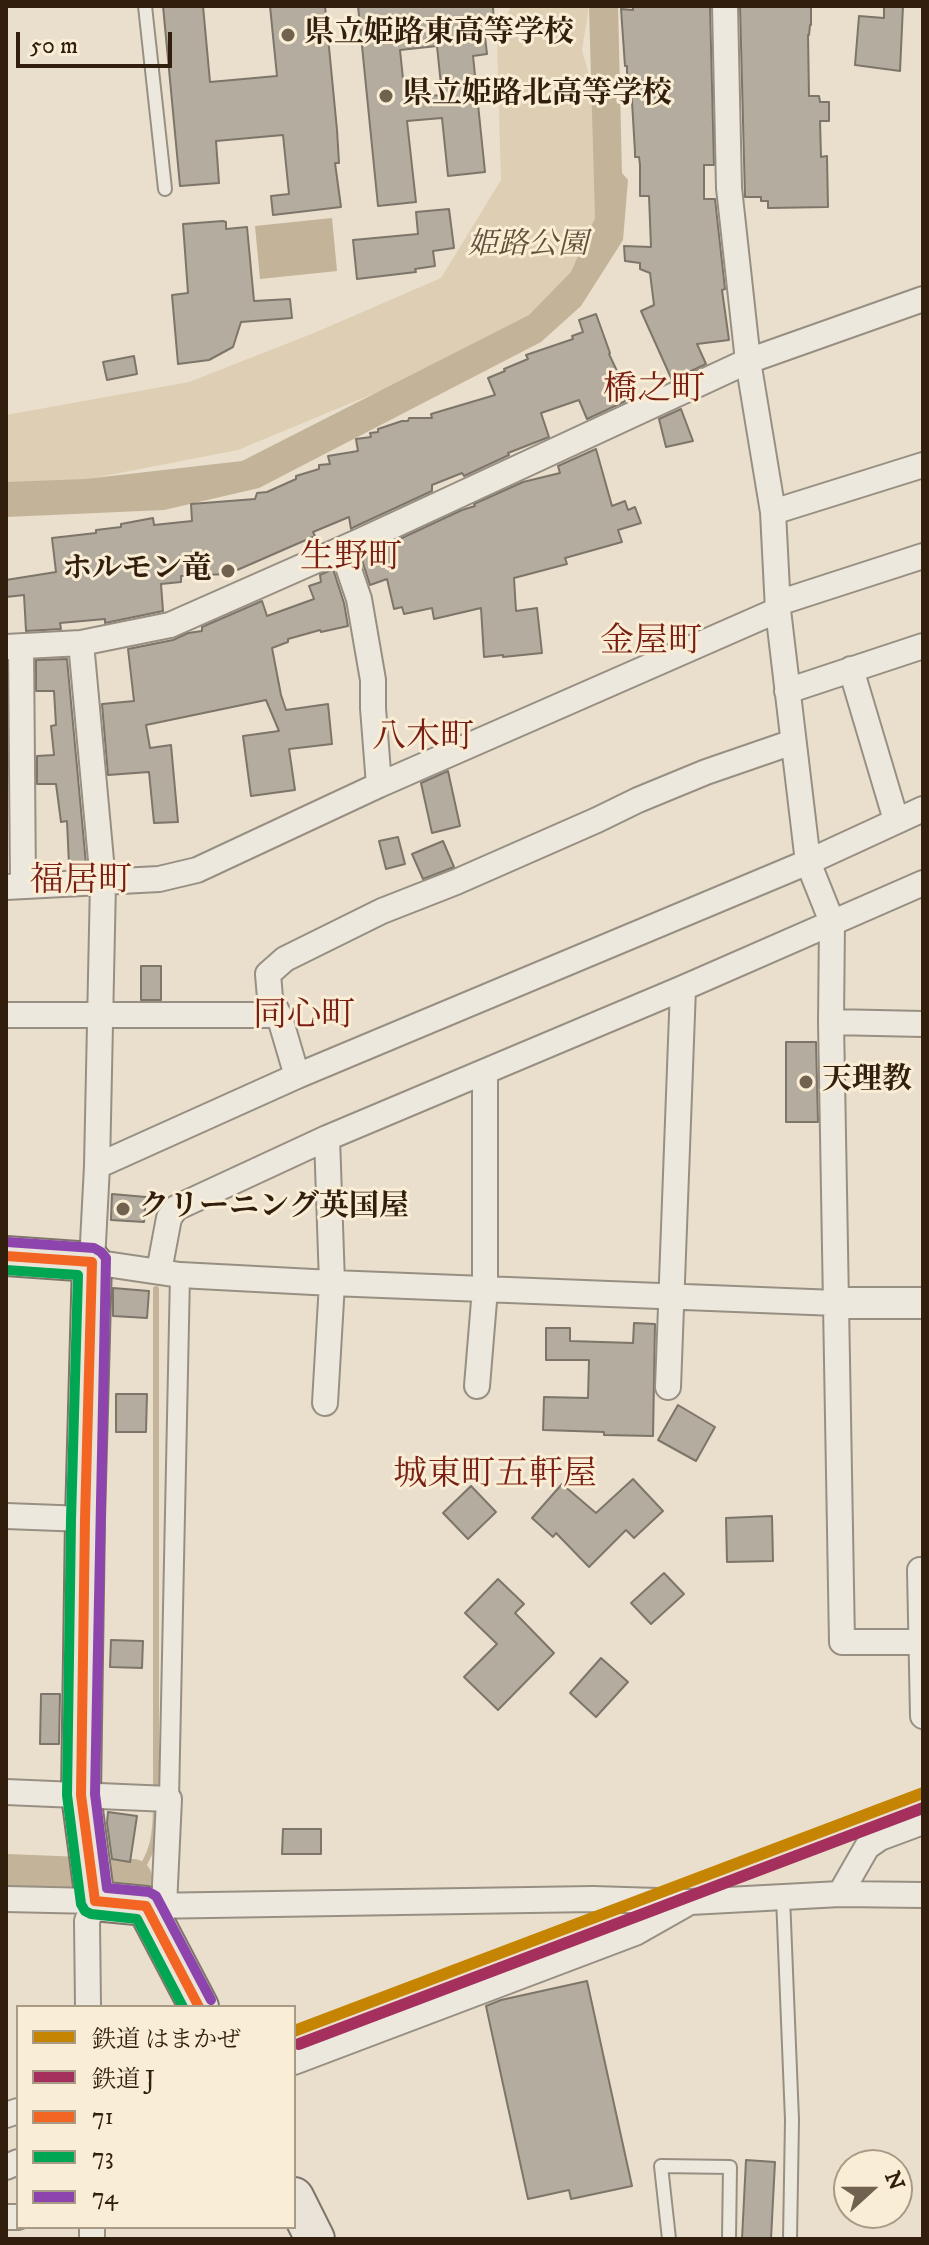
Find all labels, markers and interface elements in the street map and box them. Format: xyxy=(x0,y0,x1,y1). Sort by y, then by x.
scale bar xyxy=(20,16,176,66)
place label: 県立姫路東高等学校 xyxy=(304,17,574,53)
marker: 県立姫路東高等学校 xyxy=(279,26,297,44)
text: 50 m xyxy=(30,31,78,61)
place label: 県立姫路北高等学校 xyxy=(402,78,672,114)
marker: 県立姫路北高等学校 xyxy=(377,87,395,105)
park label: 姫路公園 xyxy=(468,229,588,265)
district label: 橋之町 xyxy=(603,372,705,412)
district label: 生野町 xyxy=(300,540,402,580)
place label: ホルモン竜 xyxy=(62,553,212,589)
marker: ホルモン竜 xyxy=(219,562,237,580)
district label: 金屋町 xyxy=(600,624,702,664)
district label: 八木町 xyxy=(372,720,474,760)
district label: 福居町 xyxy=(30,863,132,903)
district label: 同心町 xyxy=(253,998,355,1038)
place label: 天理教 xyxy=(822,1064,912,1100)
marker: 天理教 xyxy=(797,1073,815,1091)
place label: クリーニング英国屋 xyxy=(139,1191,409,1227)
marker: クリーニング英国屋 xyxy=(114,1200,132,1218)
district label: 城東町五軒屋 xyxy=(393,1457,597,1497)
legend xyxy=(16,2005,296,2229)
text: 鉄道 はまかぜ xyxy=(92,2025,241,2055)
text: 鉄道 J xyxy=(92,2065,155,2095)
text: 71 xyxy=(92,2102,113,2132)
text: 73 xyxy=(92,2142,114,2172)
north arrow xyxy=(833,2149,913,2229)
text: N xyxy=(878,2168,910,2194)
text: 74 xyxy=(92,2182,118,2212)

